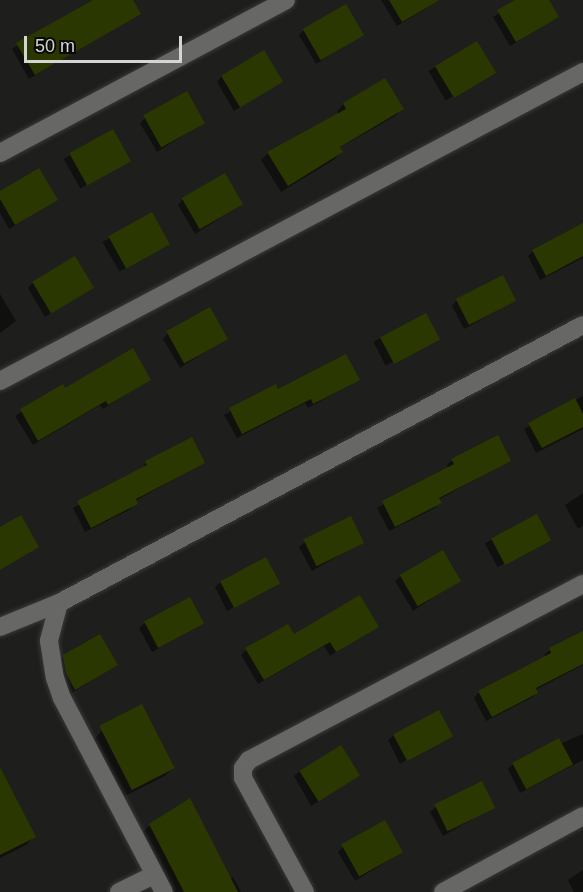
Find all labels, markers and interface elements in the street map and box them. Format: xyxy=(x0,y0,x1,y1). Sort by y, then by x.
scale bar xyxy=(27,24,184,62)
text: 50 m xyxy=(35,36,75,56)

